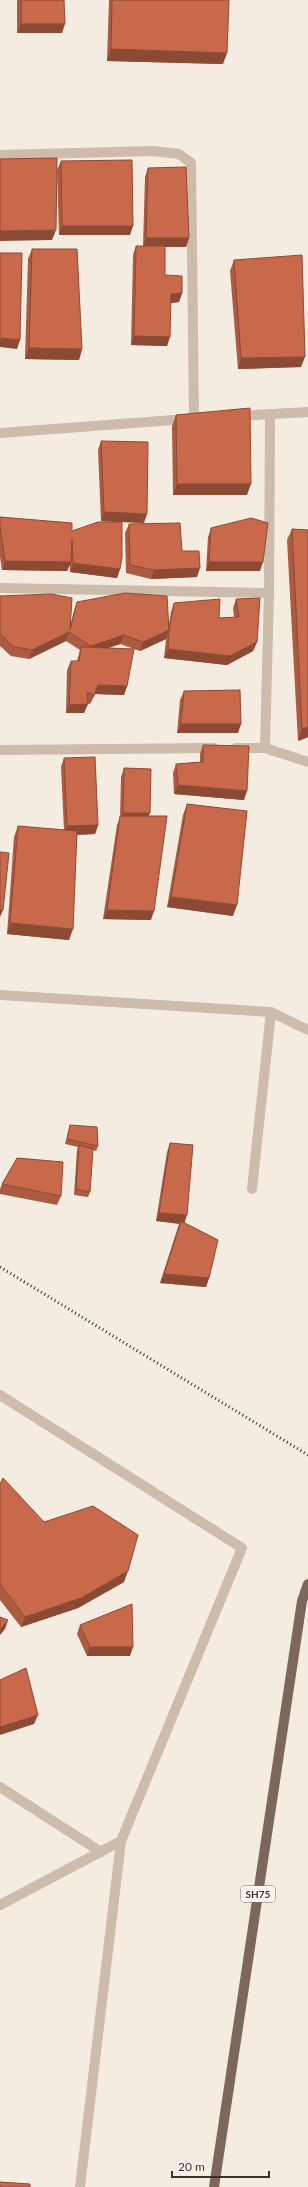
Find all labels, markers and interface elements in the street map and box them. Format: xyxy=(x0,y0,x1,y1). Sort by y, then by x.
road number: SH75 xyxy=(241,1886,275,1902)
scale bar xyxy=(172,2153,269,2179)
text: 20 m xyxy=(178,2159,205,2174)

